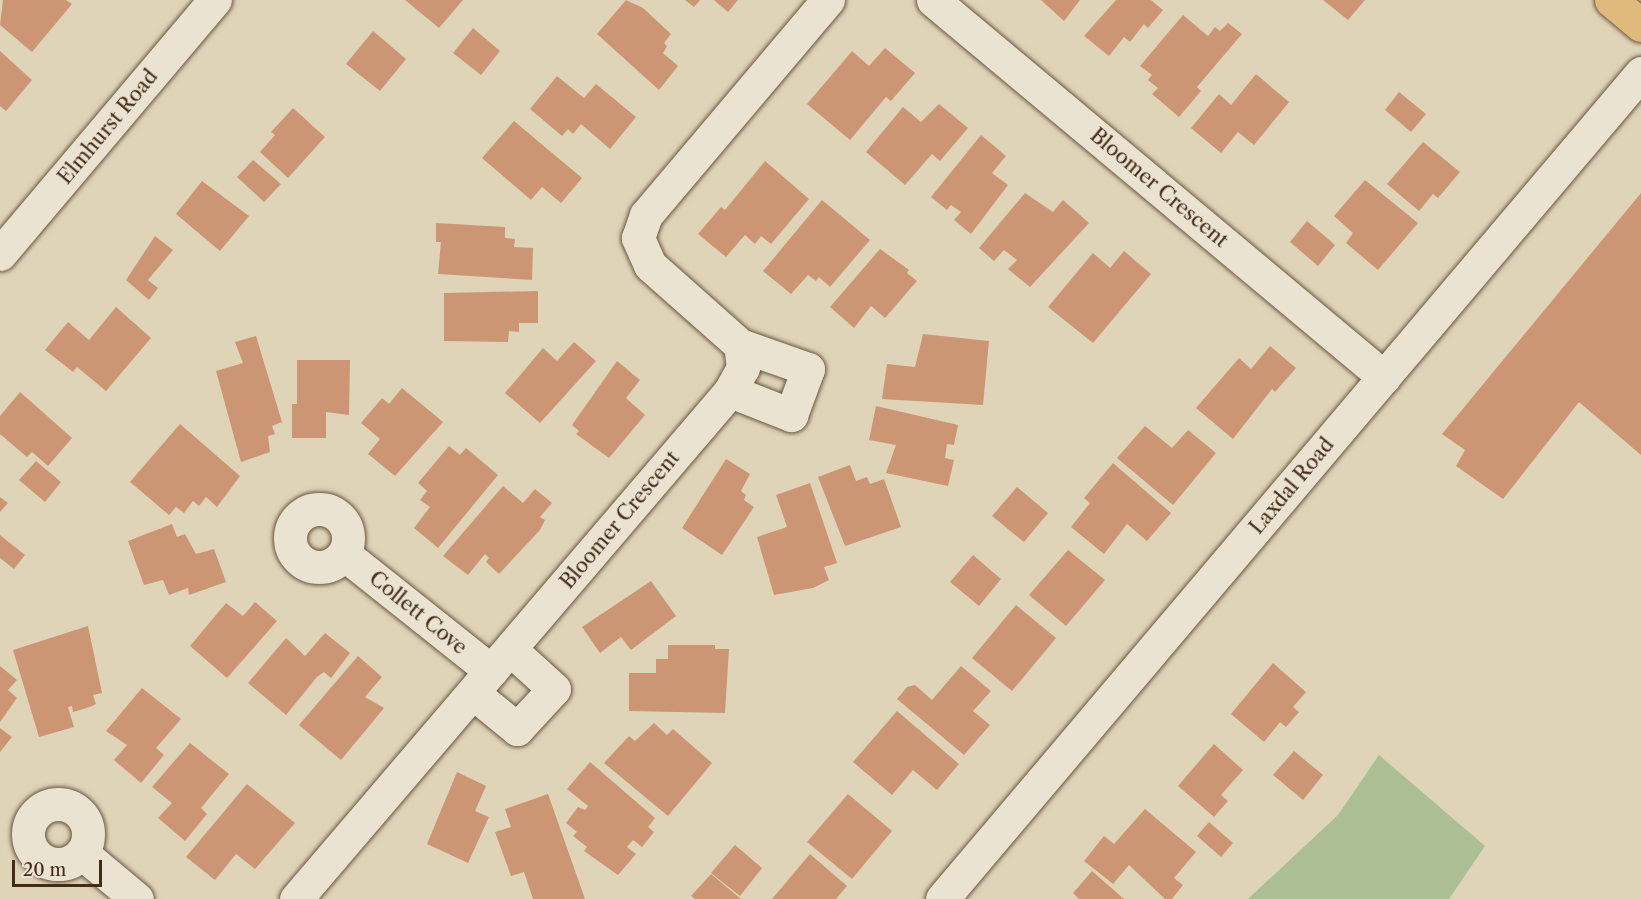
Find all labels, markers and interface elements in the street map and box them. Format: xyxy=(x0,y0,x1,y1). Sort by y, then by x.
street label: Elmhurst Road xyxy=(53,65,163,189)
street label: Bloomer Crescent xyxy=(1085,123,1233,253)
street label: Laxdal Road xyxy=(1245,433,1339,539)
street label: Bloomer Crescent xyxy=(555,446,685,594)
street label: Collett Cove xyxy=(364,566,472,660)
scale bar xyxy=(15,848,105,886)
text: 20 m xyxy=(23,859,66,881)

